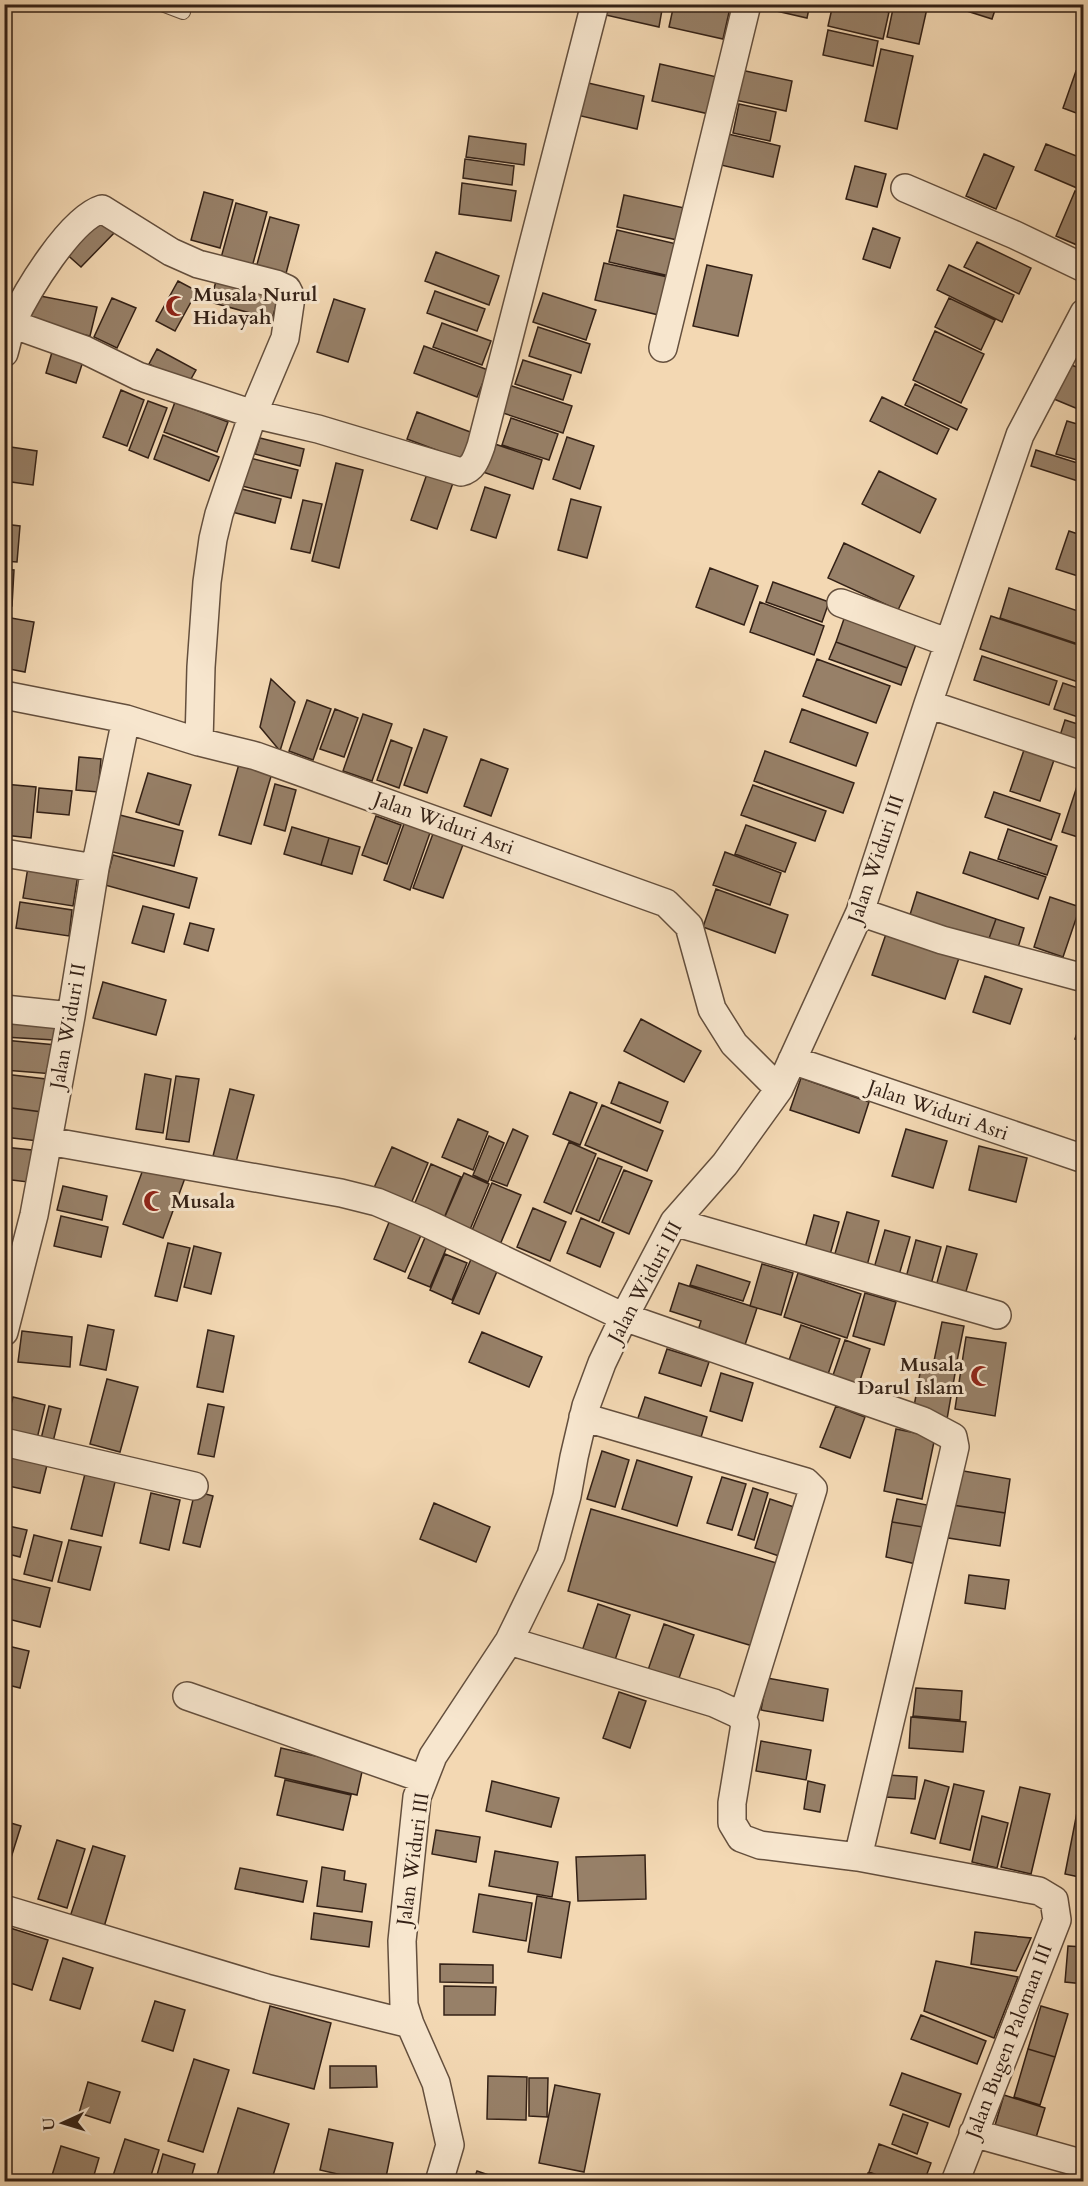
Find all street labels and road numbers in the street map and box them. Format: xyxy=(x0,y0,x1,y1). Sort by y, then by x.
street label: Jalan Widuri Asri xyxy=(367,784,518,861)
street label: Jalan Widuri III xyxy=(840,791,911,930)
street label: Jalan Widuri II xyxy=(43,961,92,1094)
street label: Jalan Widuri Asri xyxy=(861,1072,1012,1147)
street label: Jalan Widuri III xyxy=(600,1217,688,1350)
street label: Jalan Widuri III xyxy=(390,1791,436,1930)
street label: Jalan Bugen Paloman III xyxy=(958,1940,1059,2145)

